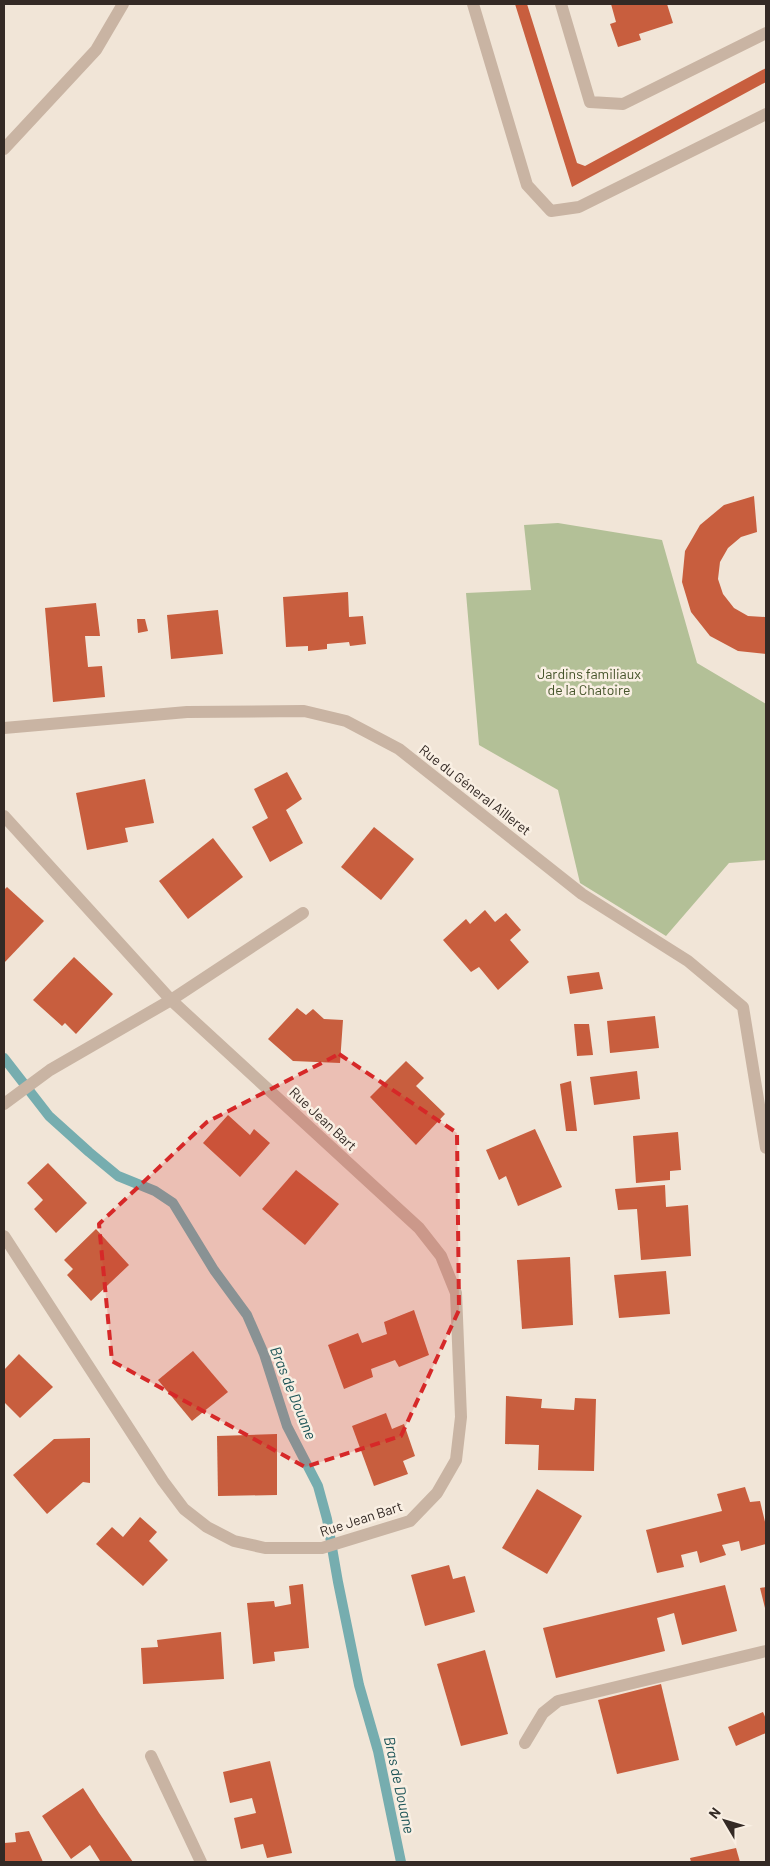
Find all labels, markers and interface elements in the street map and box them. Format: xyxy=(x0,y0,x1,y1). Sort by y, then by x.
park label: Jardins familiaux de la Chatoire xyxy=(537,665,641,698)
street label: Rue du Géneral Ailleret xyxy=(416,741,534,838)
street label: Rue Jean Bart xyxy=(286,1083,360,1154)
water label: Bras de Douane xyxy=(267,1343,321,1442)
street label: Rue Jean Bart xyxy=(318,1497,404,1540)
water label: Bras de Douane xyxy=(381,1735,419,1835)
north arrow xyxy=(700,1796,750,1846)
text: N xyxy=(705,1804,724,1822)

